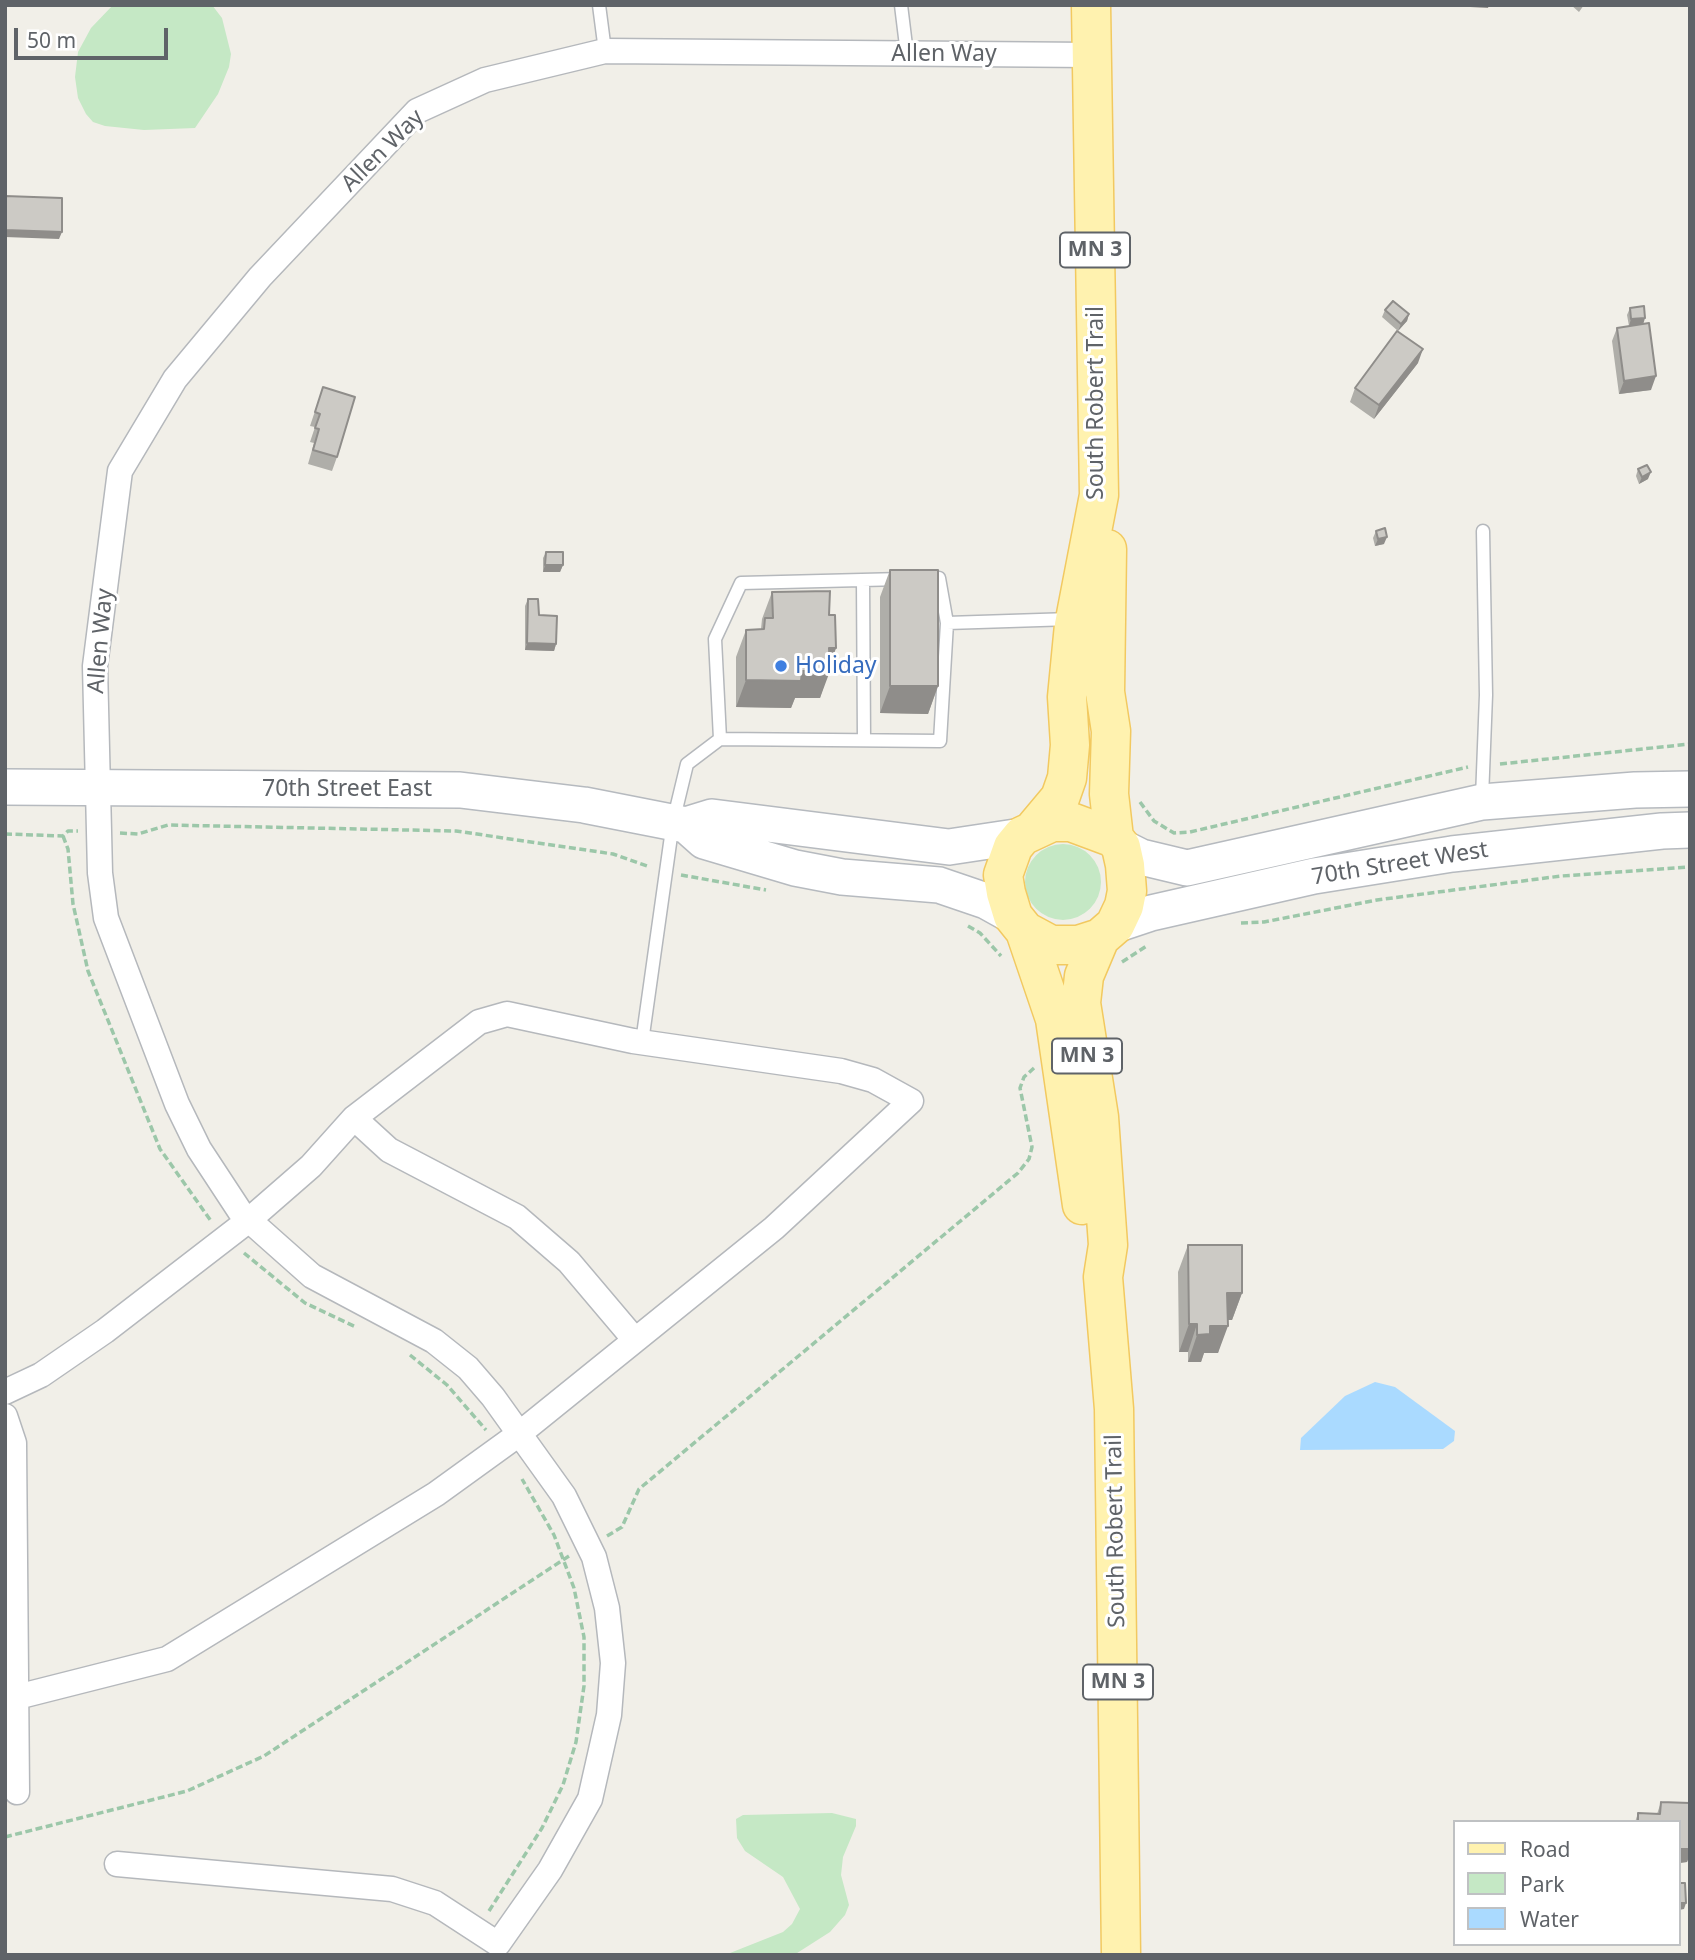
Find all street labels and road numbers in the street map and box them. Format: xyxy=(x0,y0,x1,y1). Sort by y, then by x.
street label: Allen Way xyxy=(891,40,997,68)
street label: Allen Way xyxy=(336,104,430,198)
road number: MN 3 xyxy=(1060,232,1130,268)
street label: South Robert Trail xyxy=(1082,306,1110,500)
street label: Allen Way xyxy=(83,587,119,695)
street label: 70th Street East xyxy=(262,775,432,803)
street label: 70th Street West xyxy=(1310,836,1490,892)
road number: MN 3 xyxy=(1052,1038,1122,1074)
street label: South Robert Trail xyxy=(1101,1434,1131,1628)
road number: MN 3 xyxy=(1083,1664,1153,1700)

